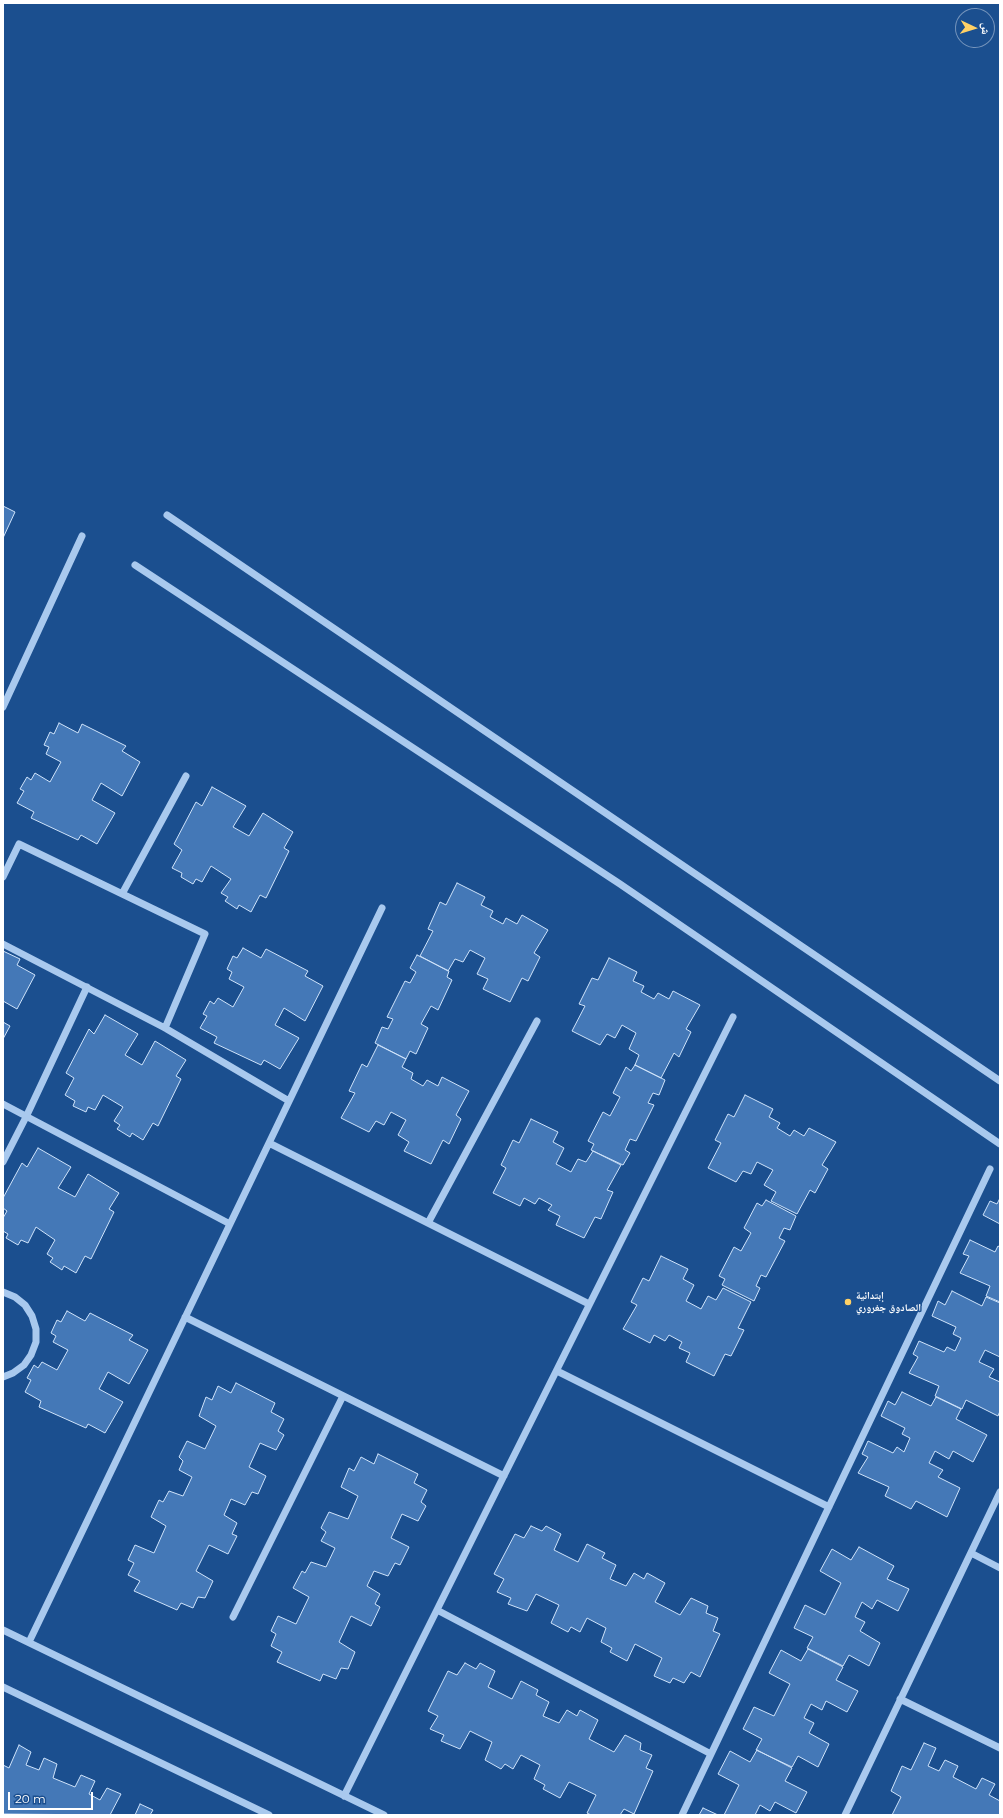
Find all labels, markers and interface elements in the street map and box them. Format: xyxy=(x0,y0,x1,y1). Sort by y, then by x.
north arrow xyxy=(955,8,995,48)
text: ش xyxy=(979,22,993,35)
place label: إبتدائية الصادوق جغروري xyxy=(856,1290,921,1314)
marker: إبتدائية الصادوق جغروري xyxy=(843,1297,853,1307)
scale bar xyxy=(10,1784,95,1810)
text: 20 m xyxy=(15,1791,46,1806)

